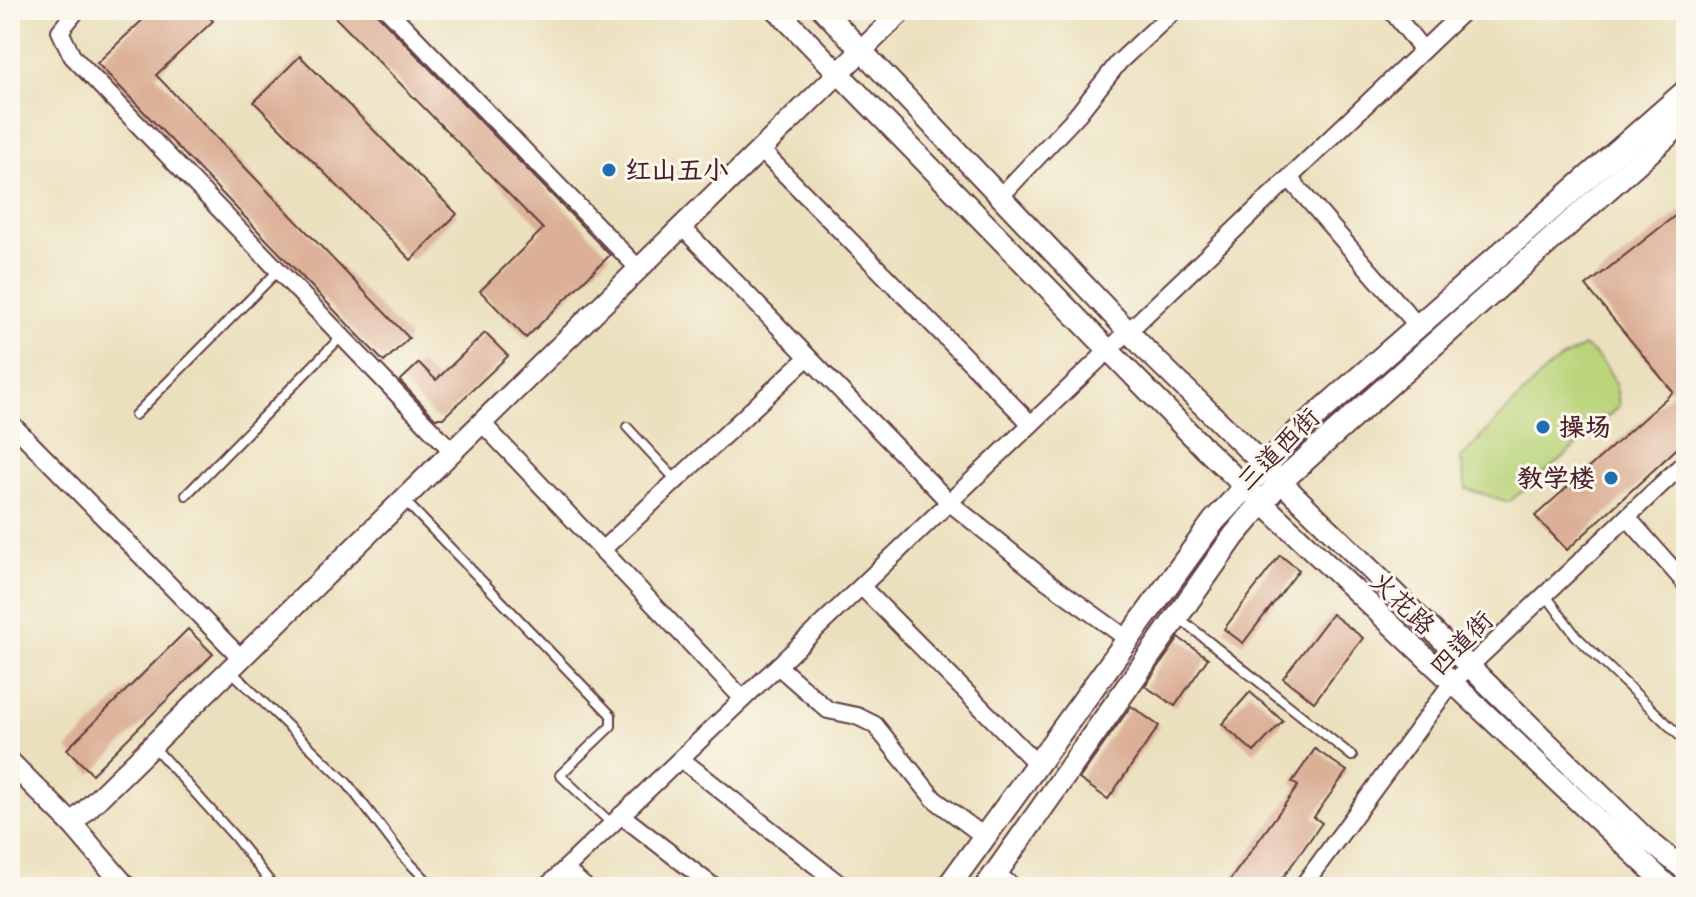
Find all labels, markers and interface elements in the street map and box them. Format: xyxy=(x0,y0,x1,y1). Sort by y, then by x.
place label: 红山五小 xyxy=(625,154,729,186)
marker: 红山五小 xyxy=(600,161,618,179)
street label: 三道西街 xyxy=(1230,401,1326,497)
place label: 操场 xyxy=(1559,411,1611,443)
marker: 操场 xyxy=(1534,418,1552,436)
place label: 教学楼 xyxy=(1517,462,1595,494)
marker: 教学楼 xyxy=(1602,469,1620,487)
street label: 火花路 xyxy=(1364,564,1442,642)
street label: 四道街 xyxy=(1422,604,1500,682)

